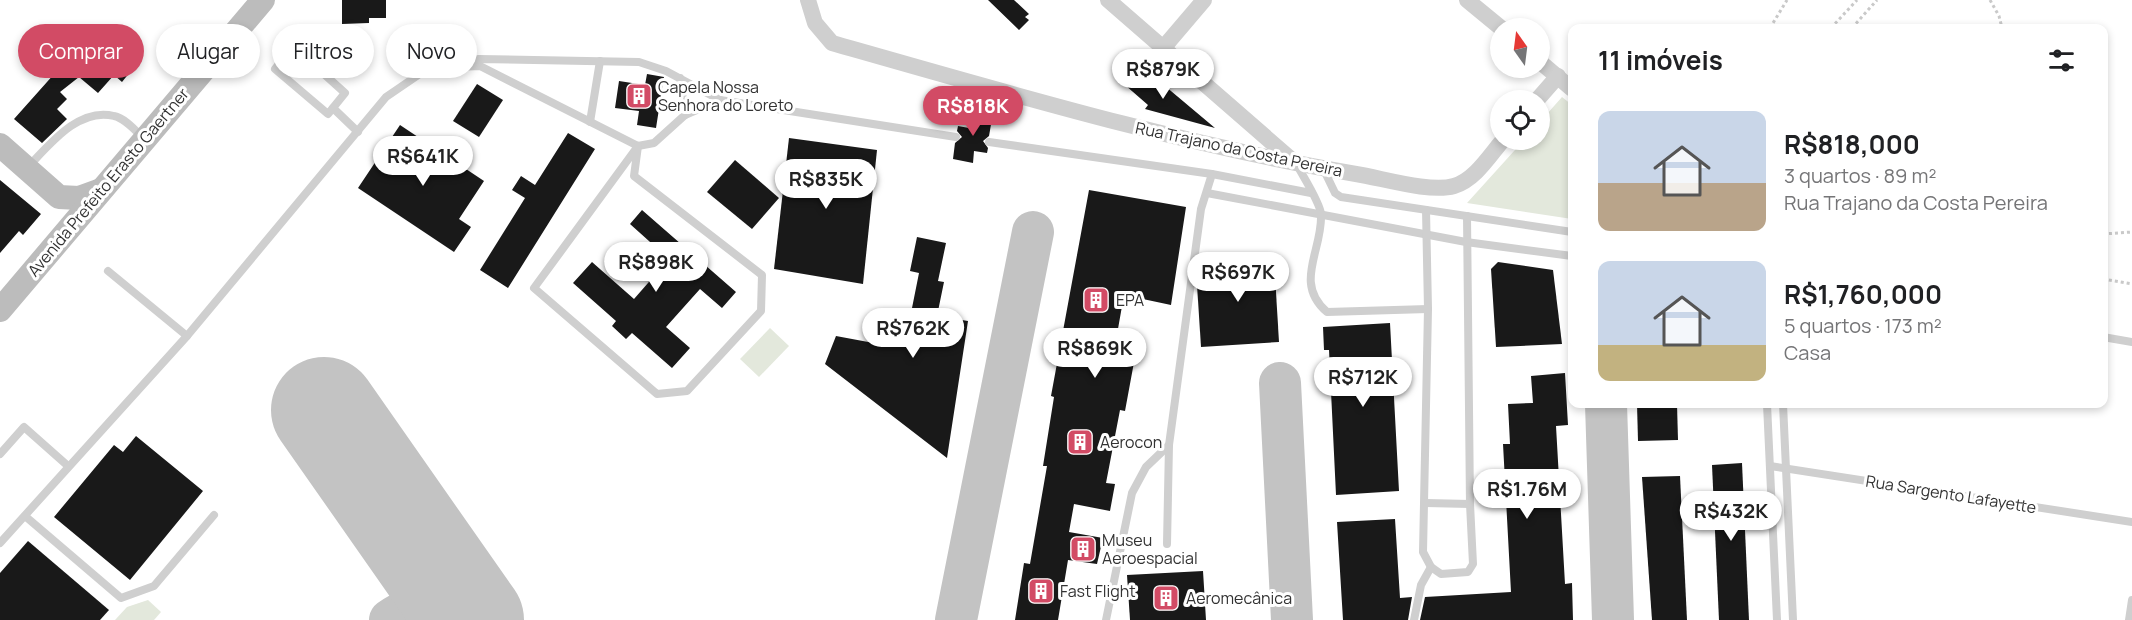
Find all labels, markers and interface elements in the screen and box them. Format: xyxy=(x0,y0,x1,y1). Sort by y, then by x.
north arrow xyxy=(1490,18,1550,78)
map controls xyxy=(1490,18,1550,150)
chip: Comprar xyxy=(18,24,144,78)
chip: Alugar xyxy=(156,24,260,78)
chip: Filtros xyxy=(272,24,374,78)
chip: Novo xyxy=(386,24,477,78)
text: 11 imóveis xyxy=(1598,42,1723,78)
icon: filters xyxy=(2045,44,2078,77)
pin: R$879K xyxy=(1114,49,1212,100)
text: R$879K xyxy=(1126,55,1200,82)
place label: Capela Nossa Senhora do Loreto xyxy=(658,76,793,116)
building icon: Capela Nossa Senhora do Loreto xyxy=(624,81,654,111)
street label: Avenida Prefeito Erasto Gaertner xyxy=(22,83,194,281)
pin: R$818K xyxy=(924,86,1022,137)
button: locate xyxy=(1490,90,1550,150)
text: R$818K xyxy=(937,92,1009,119)
street label: Rua Trajano da Costa Pereira xyxy=(1133,116,1345,182)
text: R$818,000 xyxy=(1784,126,1920,162)
icon: home xyxy=(1646,135,1718,207)
pin: R$641K xyxy=(374,136,472,187)
text: R$641K xyxy=(387,142,459,169)
pin: R$835K xyxy=(777,159,875,210)
text: 3 quartos · 89 m² xyxy=(1784,162,1936,189)
text: R$835K xyxy=(789,165,863,192)
text: Rua Trajano da Costa Pereira xyxy=(1784,189,2048,216)
pin: R$898K xyxy=(607,242,705,293)
text: R$898K xyxy=(618,248,694,275)
pin: R$697K xyxy=(1189,252,1287,303)
text: R$697K xyxy=(1201,258,1275,285)
text: R$1,760,000 xyxy=(1784,276,1942,312)
building icon: EPA xyxy=(1081,285,1111,315)
icon: home xyxy=(1646,285,1718,357)
place label: EPA xyxy=(1116,289,1144,311)
pin: R$762K xyxy=(864,308,962,359)
text: 5 quartos · 173 m² xyxy=(1784,312,1942,339)
text: R$762K xyxy=(876,314,950,341)
pin: R$869K xyxy=(1046,328,1144,379)
text: R$869K xyxy=(1057,334,1133,361)
text: Casa xyxy=(1784,339,1831,366)
pin: R$712K xyxy=(1314,357,1412,408)
text: R$712K xyxy=(1328,363,1398,390)
building icon: Aerocon xyxy=(1065,427,1095,457)
place label: Aerocon xyxy=(1100,431,1162,453)
pin: R$1.76M xyxy=(1472,469,1582,520)
street label: Rua Sargento Lafayette xyxy=(1864,470,2038,518)
text: R$1.76M xyxy=(1487,475,1567,502)
pin: R$432K xyxy=(1682,491,1780,542)
text: R$432K xyxy=(1694,497,1768,524)
place label: Museu Aeroespacial xyxy=(1102,529,1198,569)
building icon: Museu Aeroespacial xyxy=(1068,534,1098,564)
building icon: Fast Flight xyxy=(1026,576,1056,606)
place label: Fast Flight xyxy=(1060,580,1136,602)
building icon: Aeromecânica xyxy=(1151,583,1181,613)
place label: Aeromecânica xyxy=(1186,587,1292,609)

